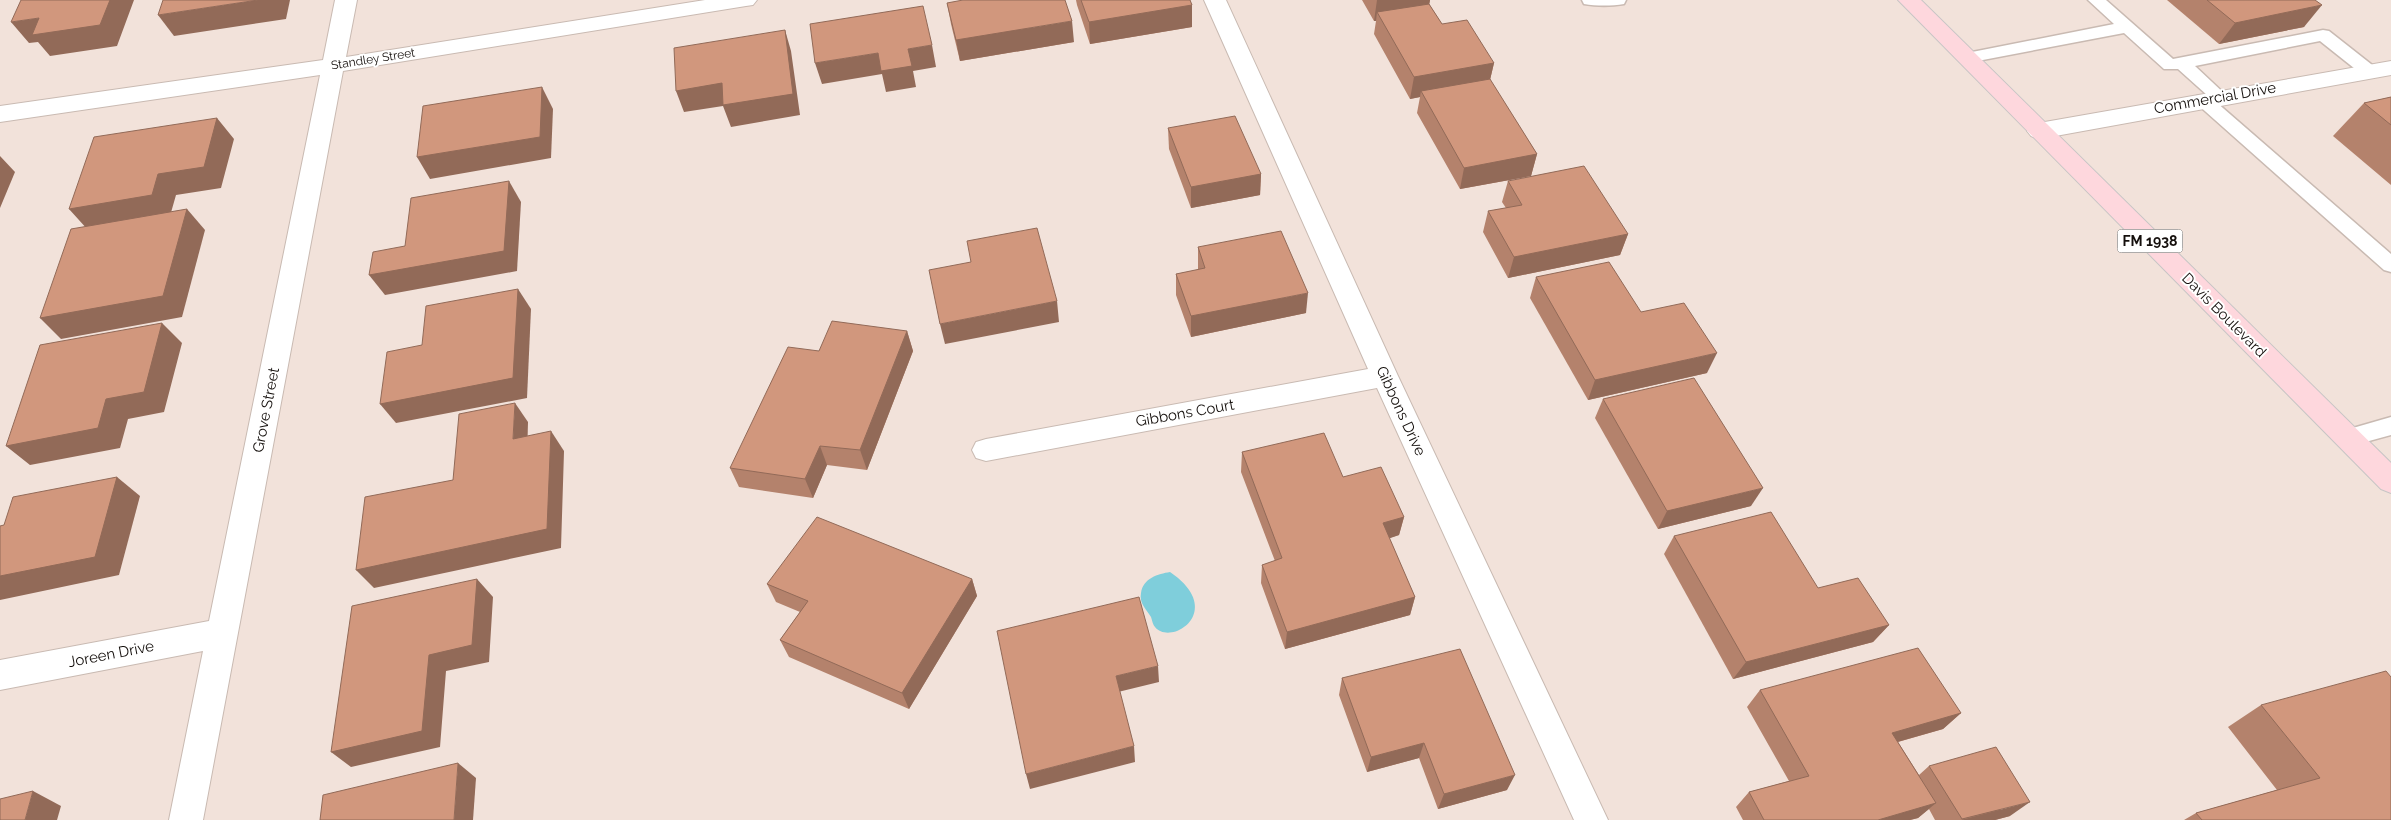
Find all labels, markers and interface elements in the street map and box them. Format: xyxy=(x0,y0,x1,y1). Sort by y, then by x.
street label: Standley Street xyxy=(330,45,416,73)
street label: Commercial Drive xyxy=(2153,78,2278,118)
road number: FM 1938 xyxy=(2118,230,2182,252)
street label: Davis Boulevard xyxy=(2178,269,2270,361)
street label: Gibbons Drive xyxy=(1372,363,1430,459)
street label: Grove Street xyxy=(249,366,283,454)
street label: Gibbons Court xyxy=(1134,395,1236,431)
street label: Joreen Drive xyxy=(67,637,156,671)

